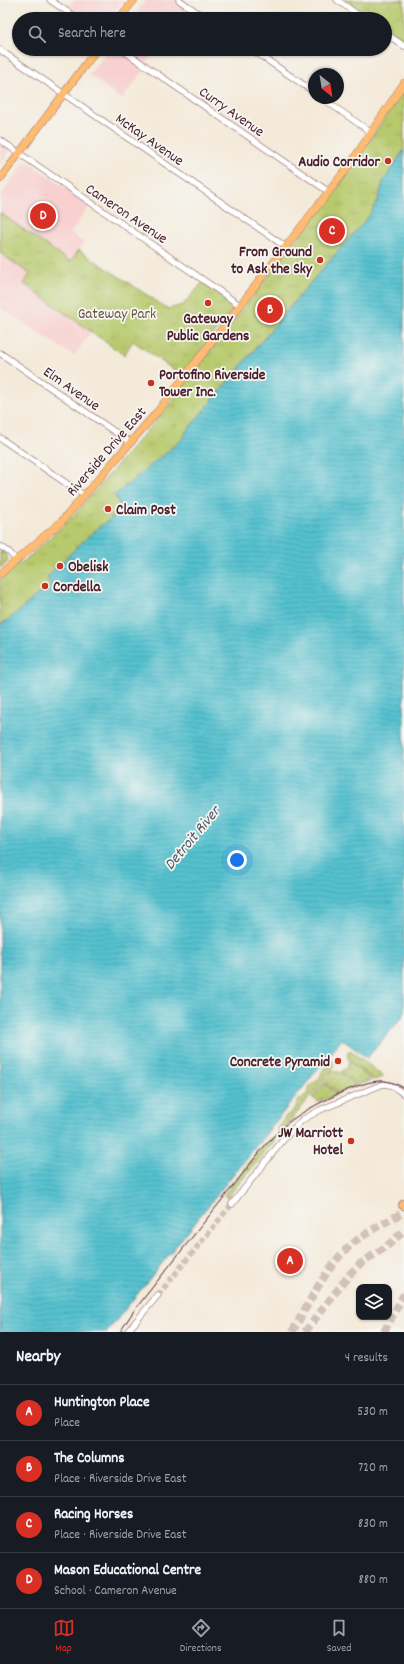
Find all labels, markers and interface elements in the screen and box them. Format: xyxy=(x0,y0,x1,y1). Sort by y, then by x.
search box xyxy=(12,12,392,56)
icon: search xyxy=(26,23,48,45)
text: Search here xyxy=(58,23,126,45)
north arrow xyxy=(308,68,344,104)
street label: Curry Avenue xyxy=(194,82,268,144)
street label: McKay Avenue xyxy=(110,109,188,173)
place label: Audio Corridor xyxy=(298,152,380,174)
marker: Audio Corridor xyxy=(383,156,393,166)
street label: Cameron Avenue xyxy=(80,179,172,251)
pin: D xyxy=(30,201,56,231)
pin: C xyxy=(319,216,345,246)
place label: From Ground to Ask the Sky xyxy=(231,242,313,281)
marker: From Ground to Ask the Sky xyxy=(315,255,325,265)
pin: B xyxy=(257,295,283,325)
marker: Gateway Public Gardens xyxy=(203,298,213,308)
park label: Gateway Park xyxy=(78,304,156,326)
place label: Gateway Public Gardens xyxy=(167,309,249,348)
street label: Elm Avenue xyxy=(38,362,104,418)
place label: Portofino Riverside Tower Inc. xyxy=(159,365,266,404)
marker: Portofino Riverside Tower Inc. xyxy=(146,378,156,388)
street label: Riverside Drive East xyxy=(62,402,153,502)
place label: Claim Post xyxy=(116,500,176,522)
marker: Claim Post xyxy=(103,504,113,514)
place label: Obelisk xyxy=(68,557,109,579)
marker: Obelisk xyxy=(55,561,65,571)
place label: Cordella xyxy=(53,577,101,599)
marker: Cordella xyxy=(40,581,50,591)
water label: Detroit River xyxy=(159,800,228,876)
your location xyxy=(227,850,247,870)
place label: Concrete Pyramid xyxy=(230,1052,330,1074)
marker: Concrete Pyramid xyxy=(333,1056,343,1066)
place label: JW Marriott Hotel xyxy=(278,1123,343,1162)
marker: JW Marriott Hotel xyxy=(346,1136,356,1146)
pin: A xyxy=(277,1246,303,1276)
map controls xyxy=(356,1284,392,1320)
button: layers xyxy=(356,1284,392,1320)
text: Nearby xyxy=(16,1346,60,1370)
text: 4 results xyxy=(345,1349,388,1368)
text: Huntington Place xyxy=(54,1392,149,1414)
text: A xyxy=(25,1403,33,1422)
text: 530 m xyxy=(357,1403,388,1422)
text: Place xyxy=(54,1414,80,1433)
text: The Columns xyxy=(54,1448,125,1470)
text: B xyxy=(26,1459,32,1478)
text: 720 m xyxy=(358,1459,388,1478)
text: Place · Riverside Drive East xyxy=(54,1470,187,1489)
text: Racing Horses xyxy=(54,1504,133,1526)
text: C xyxy=(26,1515,32,1534)
text: 830 m xyxy=(358,1515,388,1534)
text: Place · Riverside Drive East xyxy=(54,1526,187,1545)
text: Mason Educational Centre xyxy=(54,1560,201,1582)
text: D xyxy=(26,1571,32,1590)
text: 880 m xyxy=(359,1571,388,1590)
text: School · Cameron Avenue xyxy=(54,1582,177,1601)
tab: Map xyxy=(53,1617,75,1657)
tab: Directions xyxy=(180,1617,222,1657)
tab: Saved xyxy=(327,1617,351,1657)

